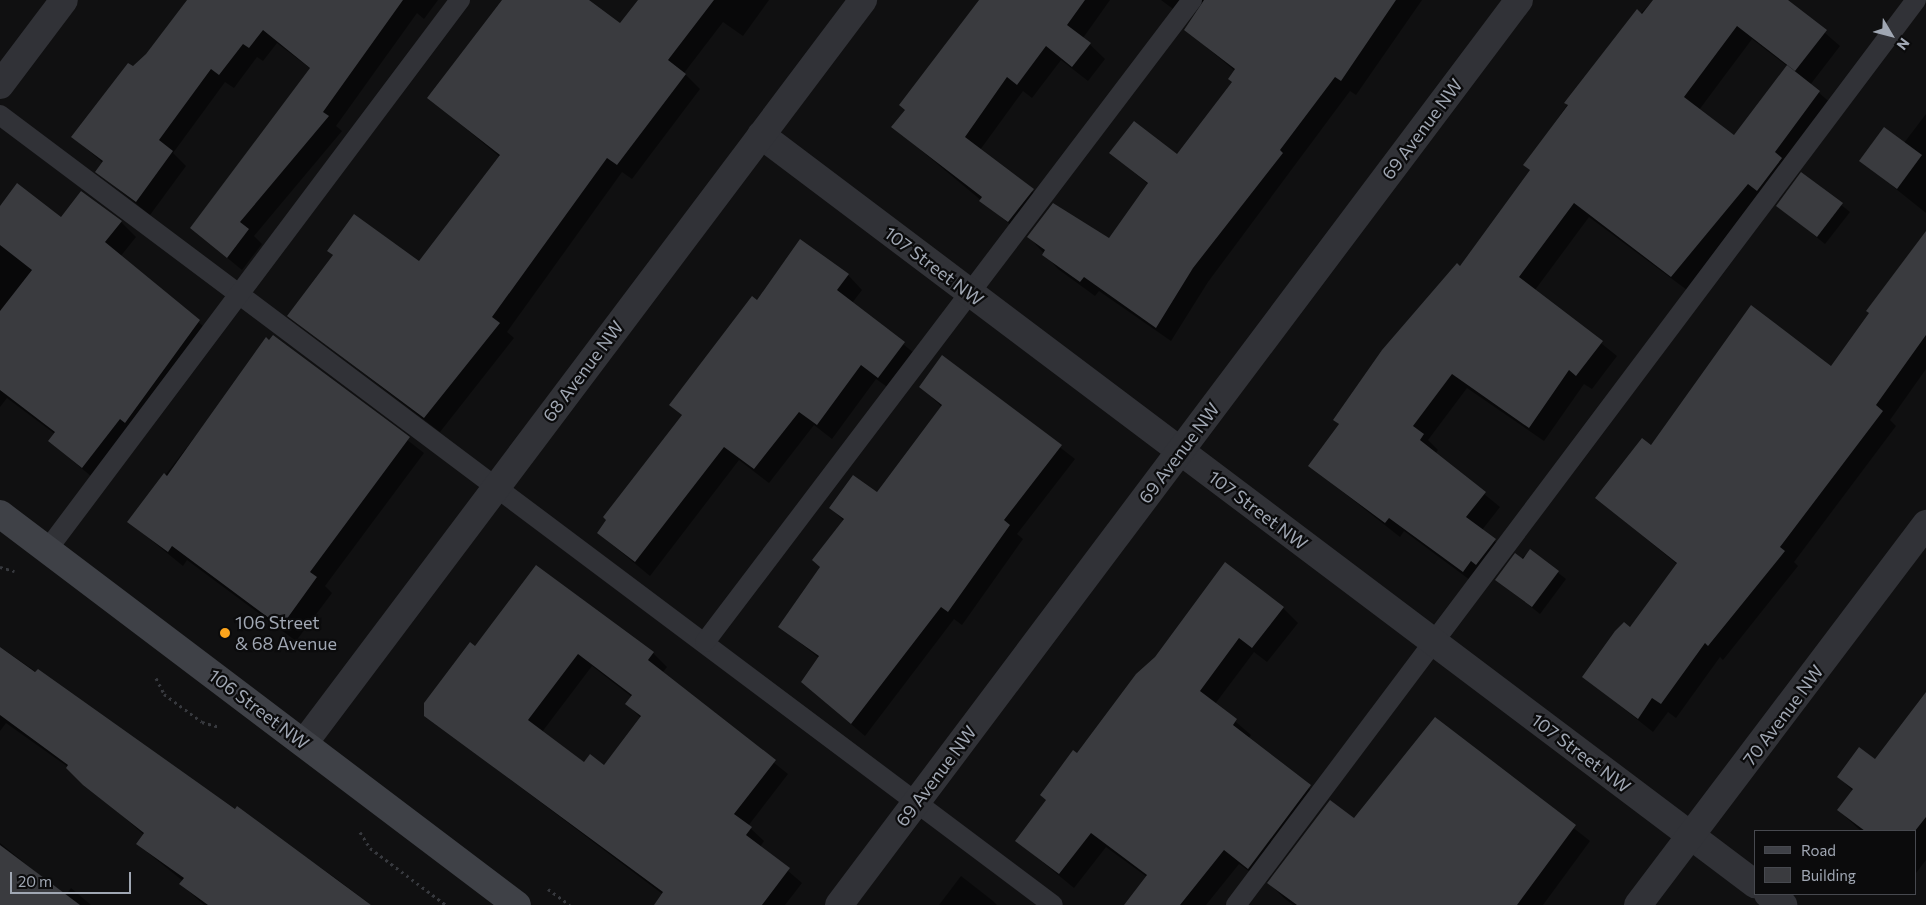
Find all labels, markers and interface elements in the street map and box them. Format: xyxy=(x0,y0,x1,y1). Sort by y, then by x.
north arrow xyxy=(1866,10,1916,60)
text: N xyxy=(1893,35,1913,54)
street label: 69 Avenue NW xyxy=(1377,74,1467,184)
street label: 107 Street NW xyxy=(880,222,988,310)
street label: 68 Avenue NW xyxy=(538,316,628,426)
street label: 69 Avenue NW xyxy=(1134,398,1224,508)
street label: 107 Street NW xyxy=(1204,466,1312,554)
place label: 106 Street & 68 Avenue xyxy=(235,612,337,654)
marker: 106 Street & 68 Avenue xyxy=(219,627,231,639)
street label: 70 Avenue NW xyxy=(1738,661,1828,769)
street label: 106 Street NW xyxy=(205,664,313,754)
street label: 107 Street NW xyxy=(1527,709,1635,797)
street label: 69 Avenue NW xyxy=(891,721,981,831)
legend xyxy=(1754,830,1916,895)
text: Road xyxy=(1801,841,1836,859)
scale bar xyxy=(12,862,134,894)
text: Building xyxy=(1801,866,1856,884)
text: 20 m xyxy=(18,872,52,890)

